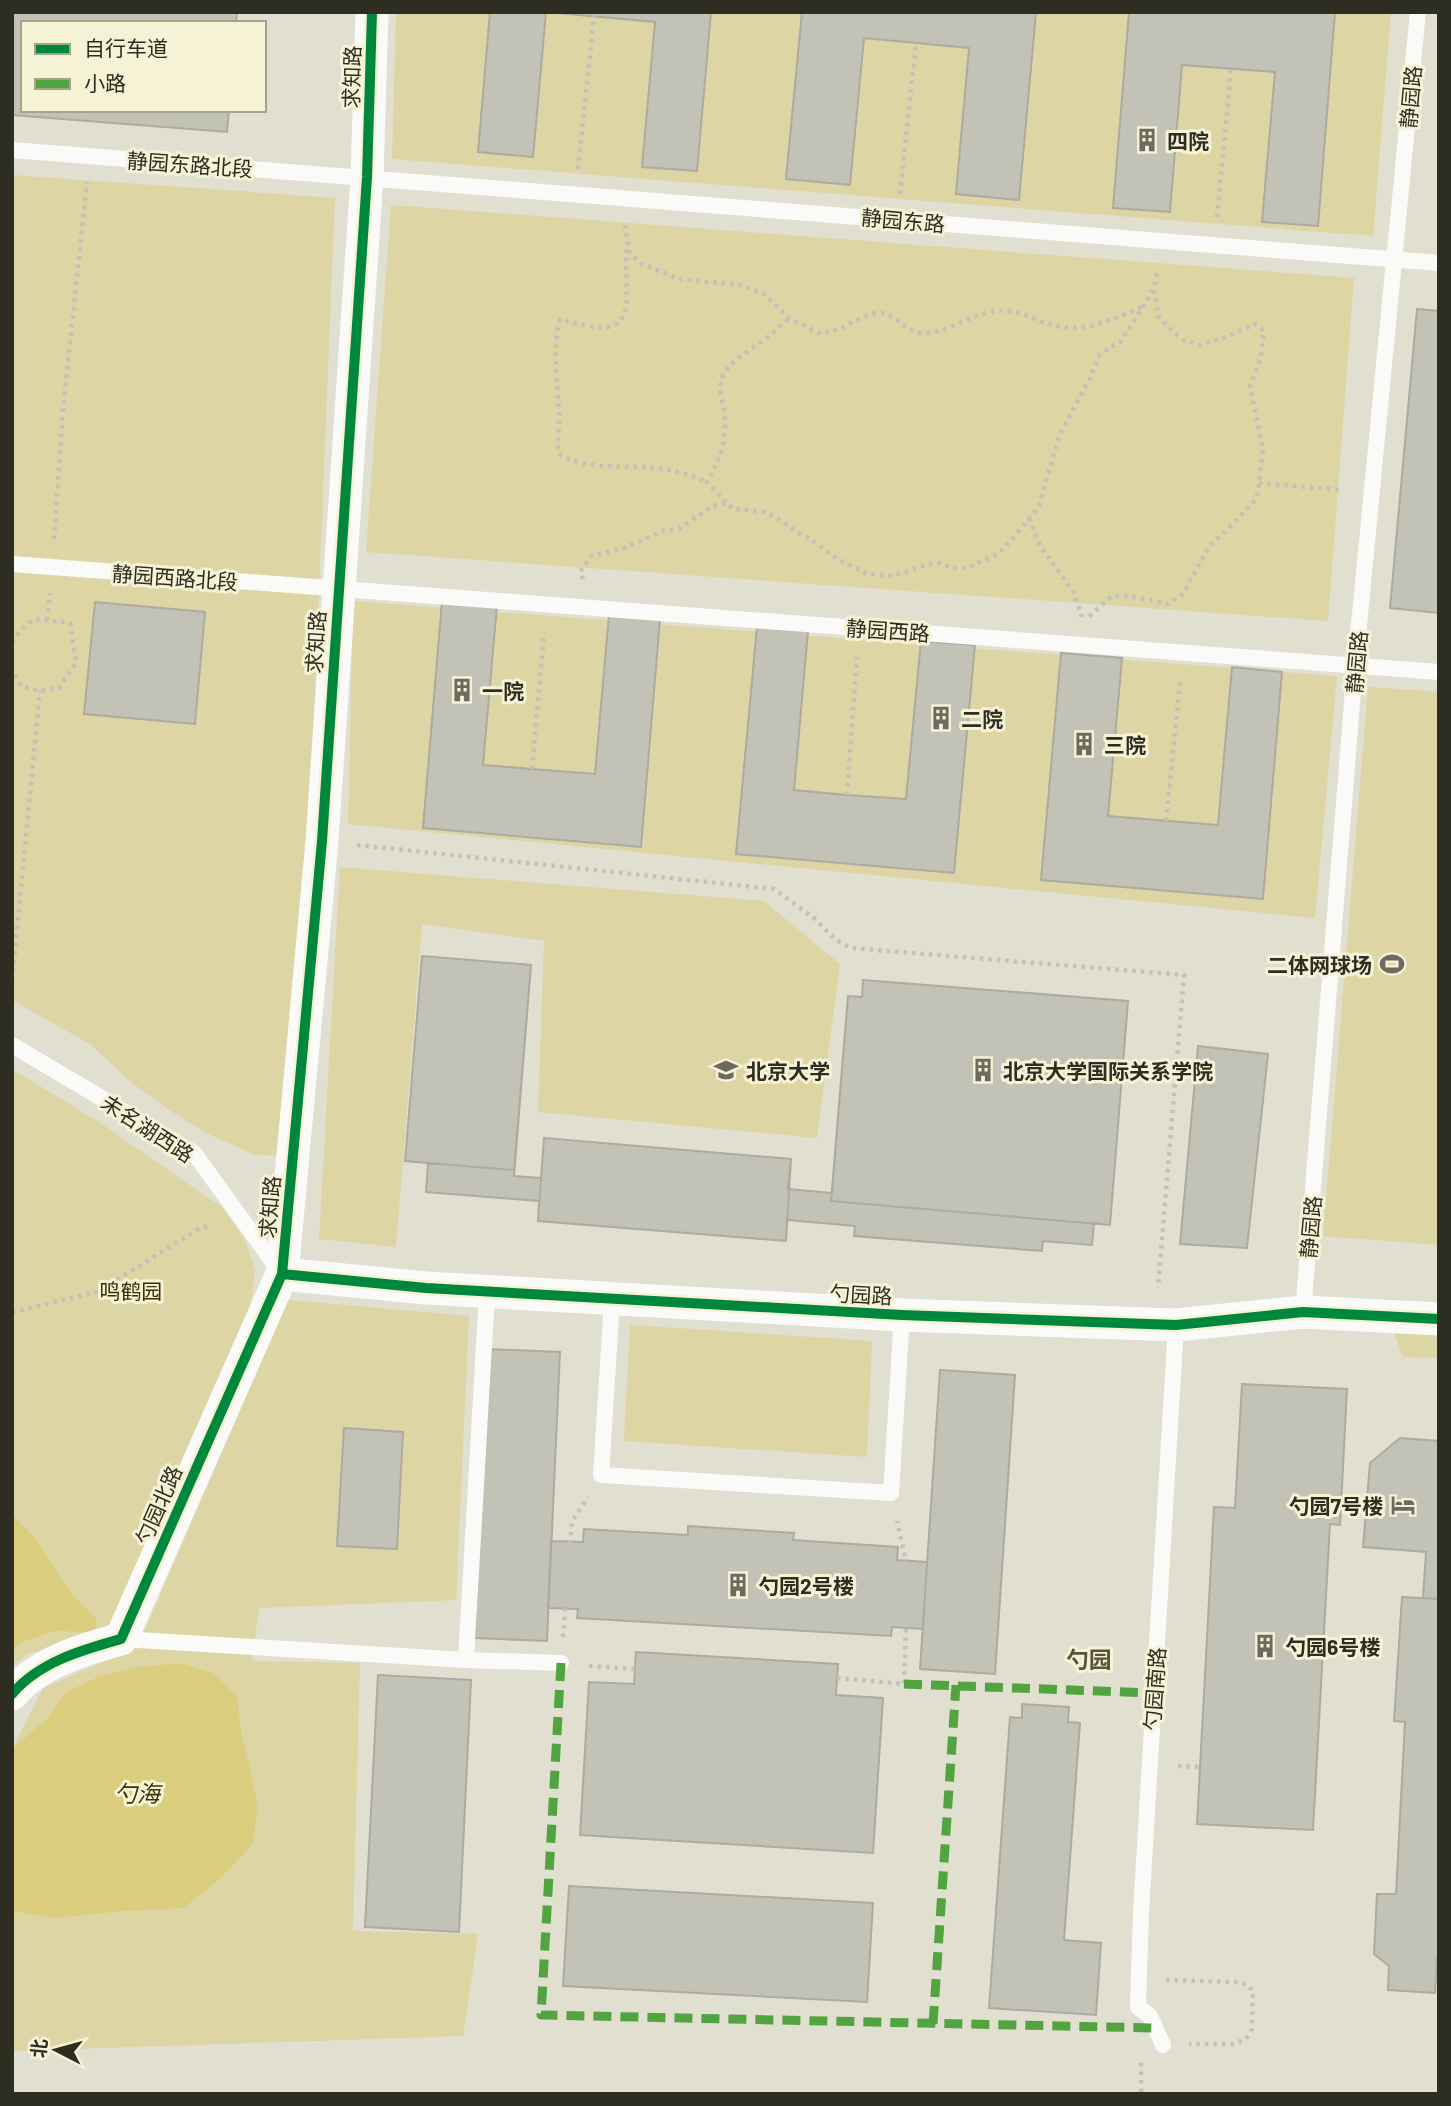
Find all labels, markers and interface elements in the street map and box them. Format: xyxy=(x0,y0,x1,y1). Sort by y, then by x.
legend xyxy=(21,21,266,112)
text: 自行车道 xyxy=(84,35,168,60)
street label: 求知路 xyxy=(337,45,365,109)
street label: 静园路 xyxy=(1395,65,1425,129)
text: 小路 xyxy=(84,70,126,95)
building icon: 四院 xyxy=(1133,126,1161,154)
place label: 四院 xyxy=(1167,128,1209,153)
street label: 静园东路北段 xyxy=(126,147,254,181)
street label: 静园东路 xyxy=(860,204,946,236)
street label: 静园西路北段 xyxy=(111,560,239,594)
street label: 求知路 xyxy=(300,610,330,674)
street label: 静园西路 xyxy=(845,615,931,645)
street label: 静园路 xyxy=(1341,630,1371,694)
building icon: 一院 xyxy=(448,676,476,704)
place label: 一院 xyxy=(482,678,524,703)
building icon: 二院 xyxy=(927,704,955,732)
place label: 二院 xyxy=(961,706,1003,731)
building icon: 三院 xyxy=(1070,730,1098,758)
place label: 三院 xyxy=(1104,732,1146,757)
sports icon: 二体网球场 xyxy=(1378,950,1406,978)
place label: 二体网球场 xyxy=(1267,952,1372,977)
school or university icon: 北京大学 xyxy=(712,1056,740,1084)
building icon: 北京大学国际关系学院 xyxy=(969,1056,997,1084)
place label: 北京大学 xyxy=(746,1058,830,1083)
place label: 北京大学国际关系学院 xyxy=(1003,1058,1213,1083)
street label: 未名湖西路 xyxy=(97,1089,199,1167)
street label: 求知路 xyxy=(254,1175,284,1239)
street label: 静园路 xyxy=(1295,1195,1325,1259)
park label: 鸣鹤园 xyxy=(100,1278,163,1303)
street label: 勺园路 xyxy=(829,1280,893,1308)
street label: 勺园北路 xyxy=(129,1462,187,1548)
hotel icon: 勺园7号楼 xyxy=(1389,1491,1417,1519)
place label: 勺园7号楼 xyxy=(1289,1493,1383,1518)
building icon: 勺园2号楼 xyxy=(724,1571,752,1599)
place label: 勺园2号楼 xyxy=(758,1573,854,1598)
building icon: 勺园6号楼 xyxy=(1251,1632,1279,1660)
place label: 勺园6号楼 xyxy=(1285,1634,1380,1659)
district label: 勺园 xyxy=(1066,1645,1112,1673)
street label: 勺园南路 xyxy=(1139,1646,1169,1732)
water label: 勺海 xyxy=(114,1779,163,1807)
north arrow xyxy=(21,2015,91,2085)
text: 北 xyxy=(26,2038,51,2059)

